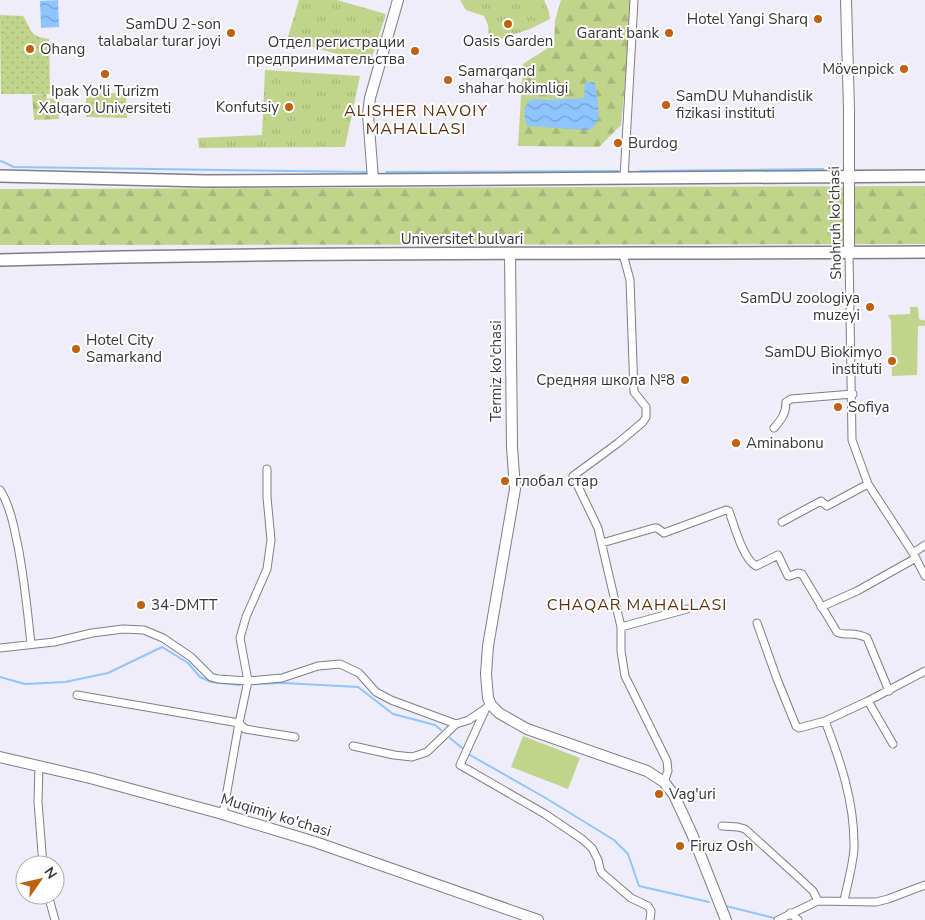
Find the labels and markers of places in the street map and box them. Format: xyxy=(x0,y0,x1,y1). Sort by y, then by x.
place label: Hotel Yangi Sharq xyxy=(687,9,808,29)
marker: Hotel Yangi Sharq xyxy=(812,13,824,25)
place label: SamDU 2-son talabalar turar joyi xyxy=(98,14,221,51)
marker: Oasis Garden xyxy=(502,18,514,30)
place label: Garant bank xyxy=(577,23,659,43)
marker: SamDU 2-son talabalar turar joyi xyxy=(225,27,237,39)
marker: Garant bank xyxy=(663,27,675,39)
place label: Oasis Garden xyxy=(463,31,553,51)
place label: Отдел регистрации предпринимательства xyxy=(247,32,405,69)
place label: Ohang xyxy=(40,39,85,59)
marker: Ohang xyxy=(24,43,36,55)
marker: Отдел регистрации предпринимательства xyxy=(409,45,421,57)
place label: Mövenpick xyxy=(822,59,894,79)
place label: Samarqand shahar hokimligi xyxy=(458,61,568,98)
marker: Mövenpick xyxy=(898,63,910,75)
marker: Ipak Yo'li Turizm Xalqaro Universiteti xyxy=(99,68,111,80)
marker: Samarqand shahar hokimligi xyxy=(442,74,454,86)
place label: Ipak Yo'li Turizm Xalqaro Universiteti xyxy=(39,81,171,118)
place label: SamDU Muhandislik fizikasi instituti xyxy=(676,86,814,123)
place label: Konfutsiy xyxy=(216,97,279,117)
marker: SamDU Muhandislik fizikasi instituti xyxy=(660,99,672,111)
marker: Konfutsiy xyxy=(283,101,295,113)
place label: Burdog xyxy=(628,133,678,153)
marker: Burdog xyxy=(612,137,624,149)
place label: SamDU zoologiya muzeyi xyxy=(740,288,860,325)
marker: SamDU zoologiya muzeyi xyxy=(864,301,876,313)
place label: Hotel City Samarkand xyxy=(86,330,162,367)
place label: SamDU Biokimyo instituti xyxy=(764,342,882,379)
marker: Hotel City Samarkand xyxy=(70,343,82,355)
marker: SamDU Biokimyo instituti xyxy=(886,355,898,367)
place label: Средняя школа №8 xyxy=(536,370,675,390)
marker: Средняя школа №8 xyxy=(679,374,691,386)
place label: Sofiya xyxy=(848,397,889,417)
marker: Sofiya xyxy=(832,401,844,413)
place label: Aminabonu xyxy=(746,433,824,453)
marker: Aminabonu xyxy=(730,437,742,449)
place label: глобал стар xyxy=(515,471,598,491)
marker: глобал стар xyxy=(499,475,511,487)
place label: 34-DMTT xyxy=(151,595,218,615)
marker: 34-DMTT xyxy=(135,599,147,611)
place label: Vag'uri xyxy=(668,784,716,804)
marker: Vag'uri xyxy=(653,788,665,800)
place label: Firuz Osh xyxy=(690,836,754,856)
marker: Firuz Osh xyxy=(674,840,686,852)

